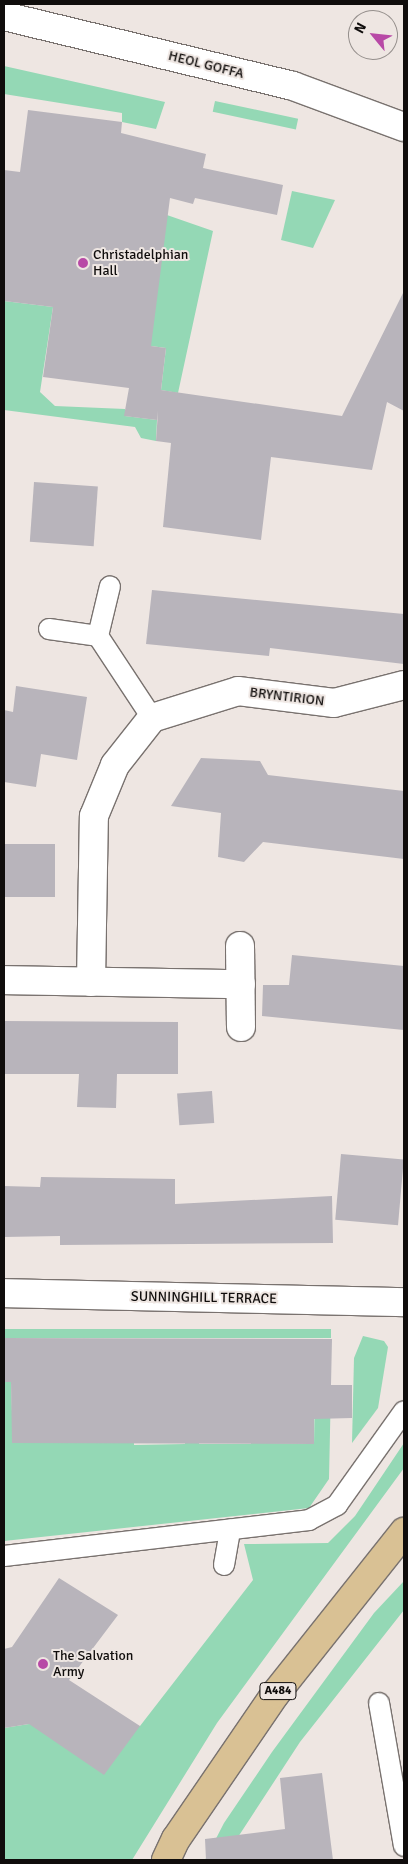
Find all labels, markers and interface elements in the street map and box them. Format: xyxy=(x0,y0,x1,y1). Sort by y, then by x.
north arrow xyxy=(348,10,398,60)
text: N xyxy=(350,20,370,36)
street label: HEOL GOFFA xyxy=(166,48,246,82)
place label: Christadelphian Hall xyxy=(93,247,188,280)
marker: Christadelphian Hall xyxy=(77,257,89,269)
street label: BRYNTIRION xyxy=(249,684,325,710)
street label: SUNNINGHILL TERRACE xyxy=(131,1288,277,1308)
place label: The Salvation Army xyxy=(53,1648,133,1680)
marker: The Salvation Army xyxy=(37,1658,49,1670)
road number: A484 xyxy=(259,1682,297,1700)

